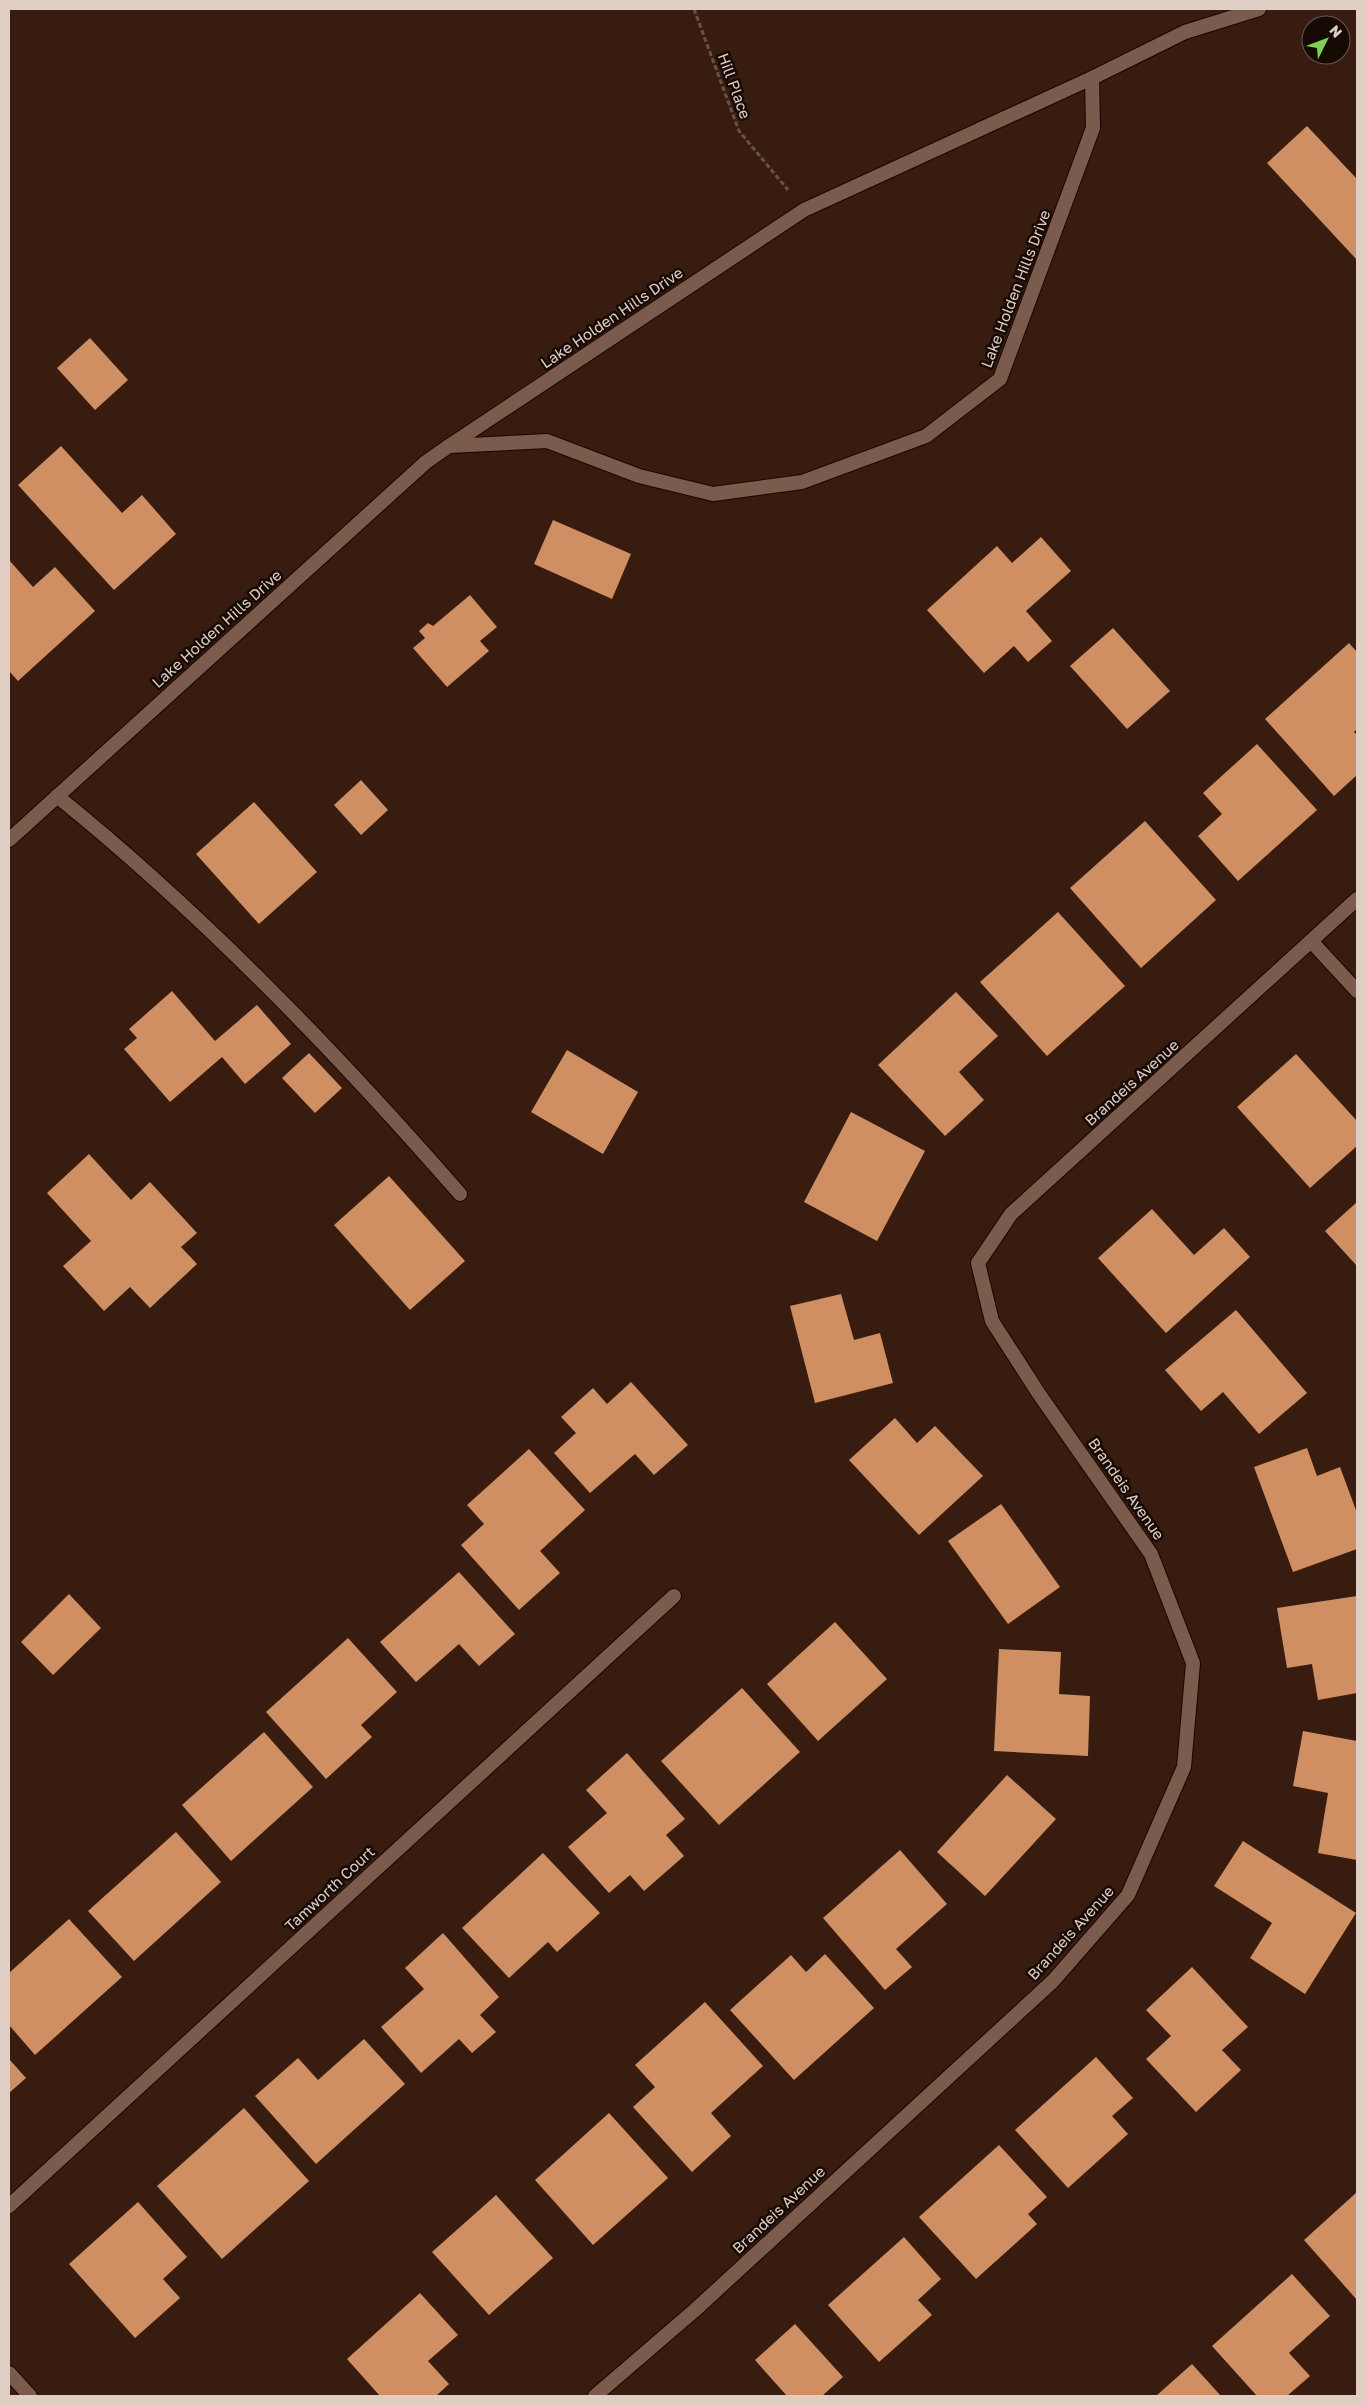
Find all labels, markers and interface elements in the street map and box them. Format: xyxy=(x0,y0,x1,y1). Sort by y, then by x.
north arrow xyxy=(1301,15,1351,65)
text: N xyxy=(1326,21,1346,41)
street label: Hill Place xyxy=(715,50,755,121)
street label: Lake Holden Hills Drive xyxy=(977,207,1054,370)
street label: Lake Holden Hills Drive xyxy=(537,263,686,372)
street label: Lake Holden Hills Drive xyxy=(148,565,285,691)
street label: Brandeis Avenue xyxy=(1081,1035,1182,1129)
street label: Brandeis Avenue xyxy=(1085,1434,1169,1543)
street label: Tamworth Court xyxy=(281,1842,378,1934)
street label: Brandeis Avenue xyxy=(1023,1881,1117,1983)
street label: Brandeis Avenue xyxy=(728,2162,829,2257)

